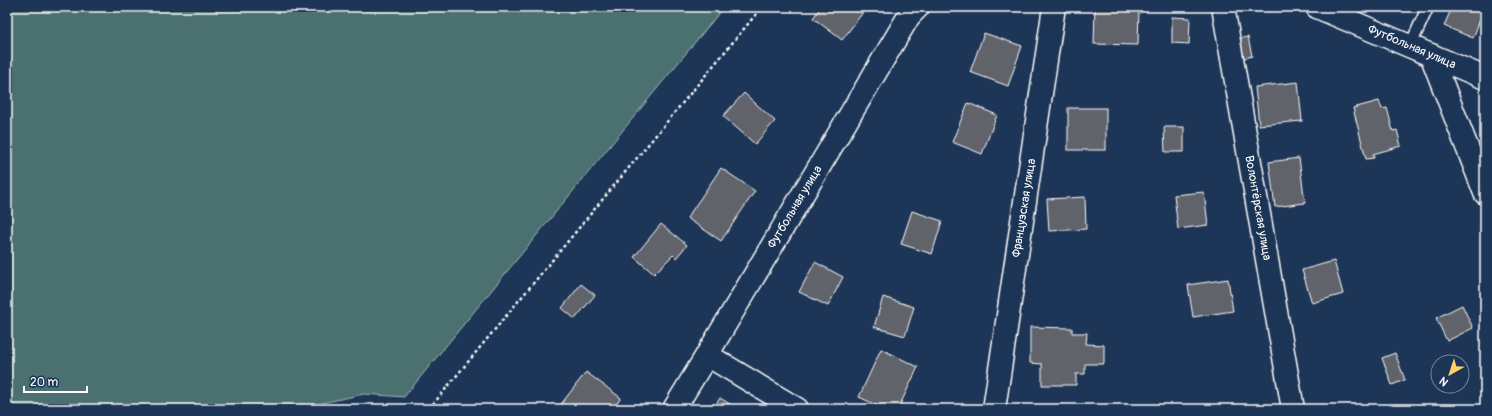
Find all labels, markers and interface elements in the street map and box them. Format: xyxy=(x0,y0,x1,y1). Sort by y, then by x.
street label: Футбольная улица xyxy=(1366,22,1459,72)
street label: Волонтёрская улица xyxy=(1241,154,1275,262)
street label: Французская улица xyxy=(1009,157,1039,258)
street label: Футбольная улица xyxy=(764,162,826,251)
north arrow xyxy=(1430,354,1470,394)
scale bar xyxy=(24,368,87,394)
text: N xyxy=(1437,374,1451,389)
text: 20 m xyxy=(30,375,59,390)

